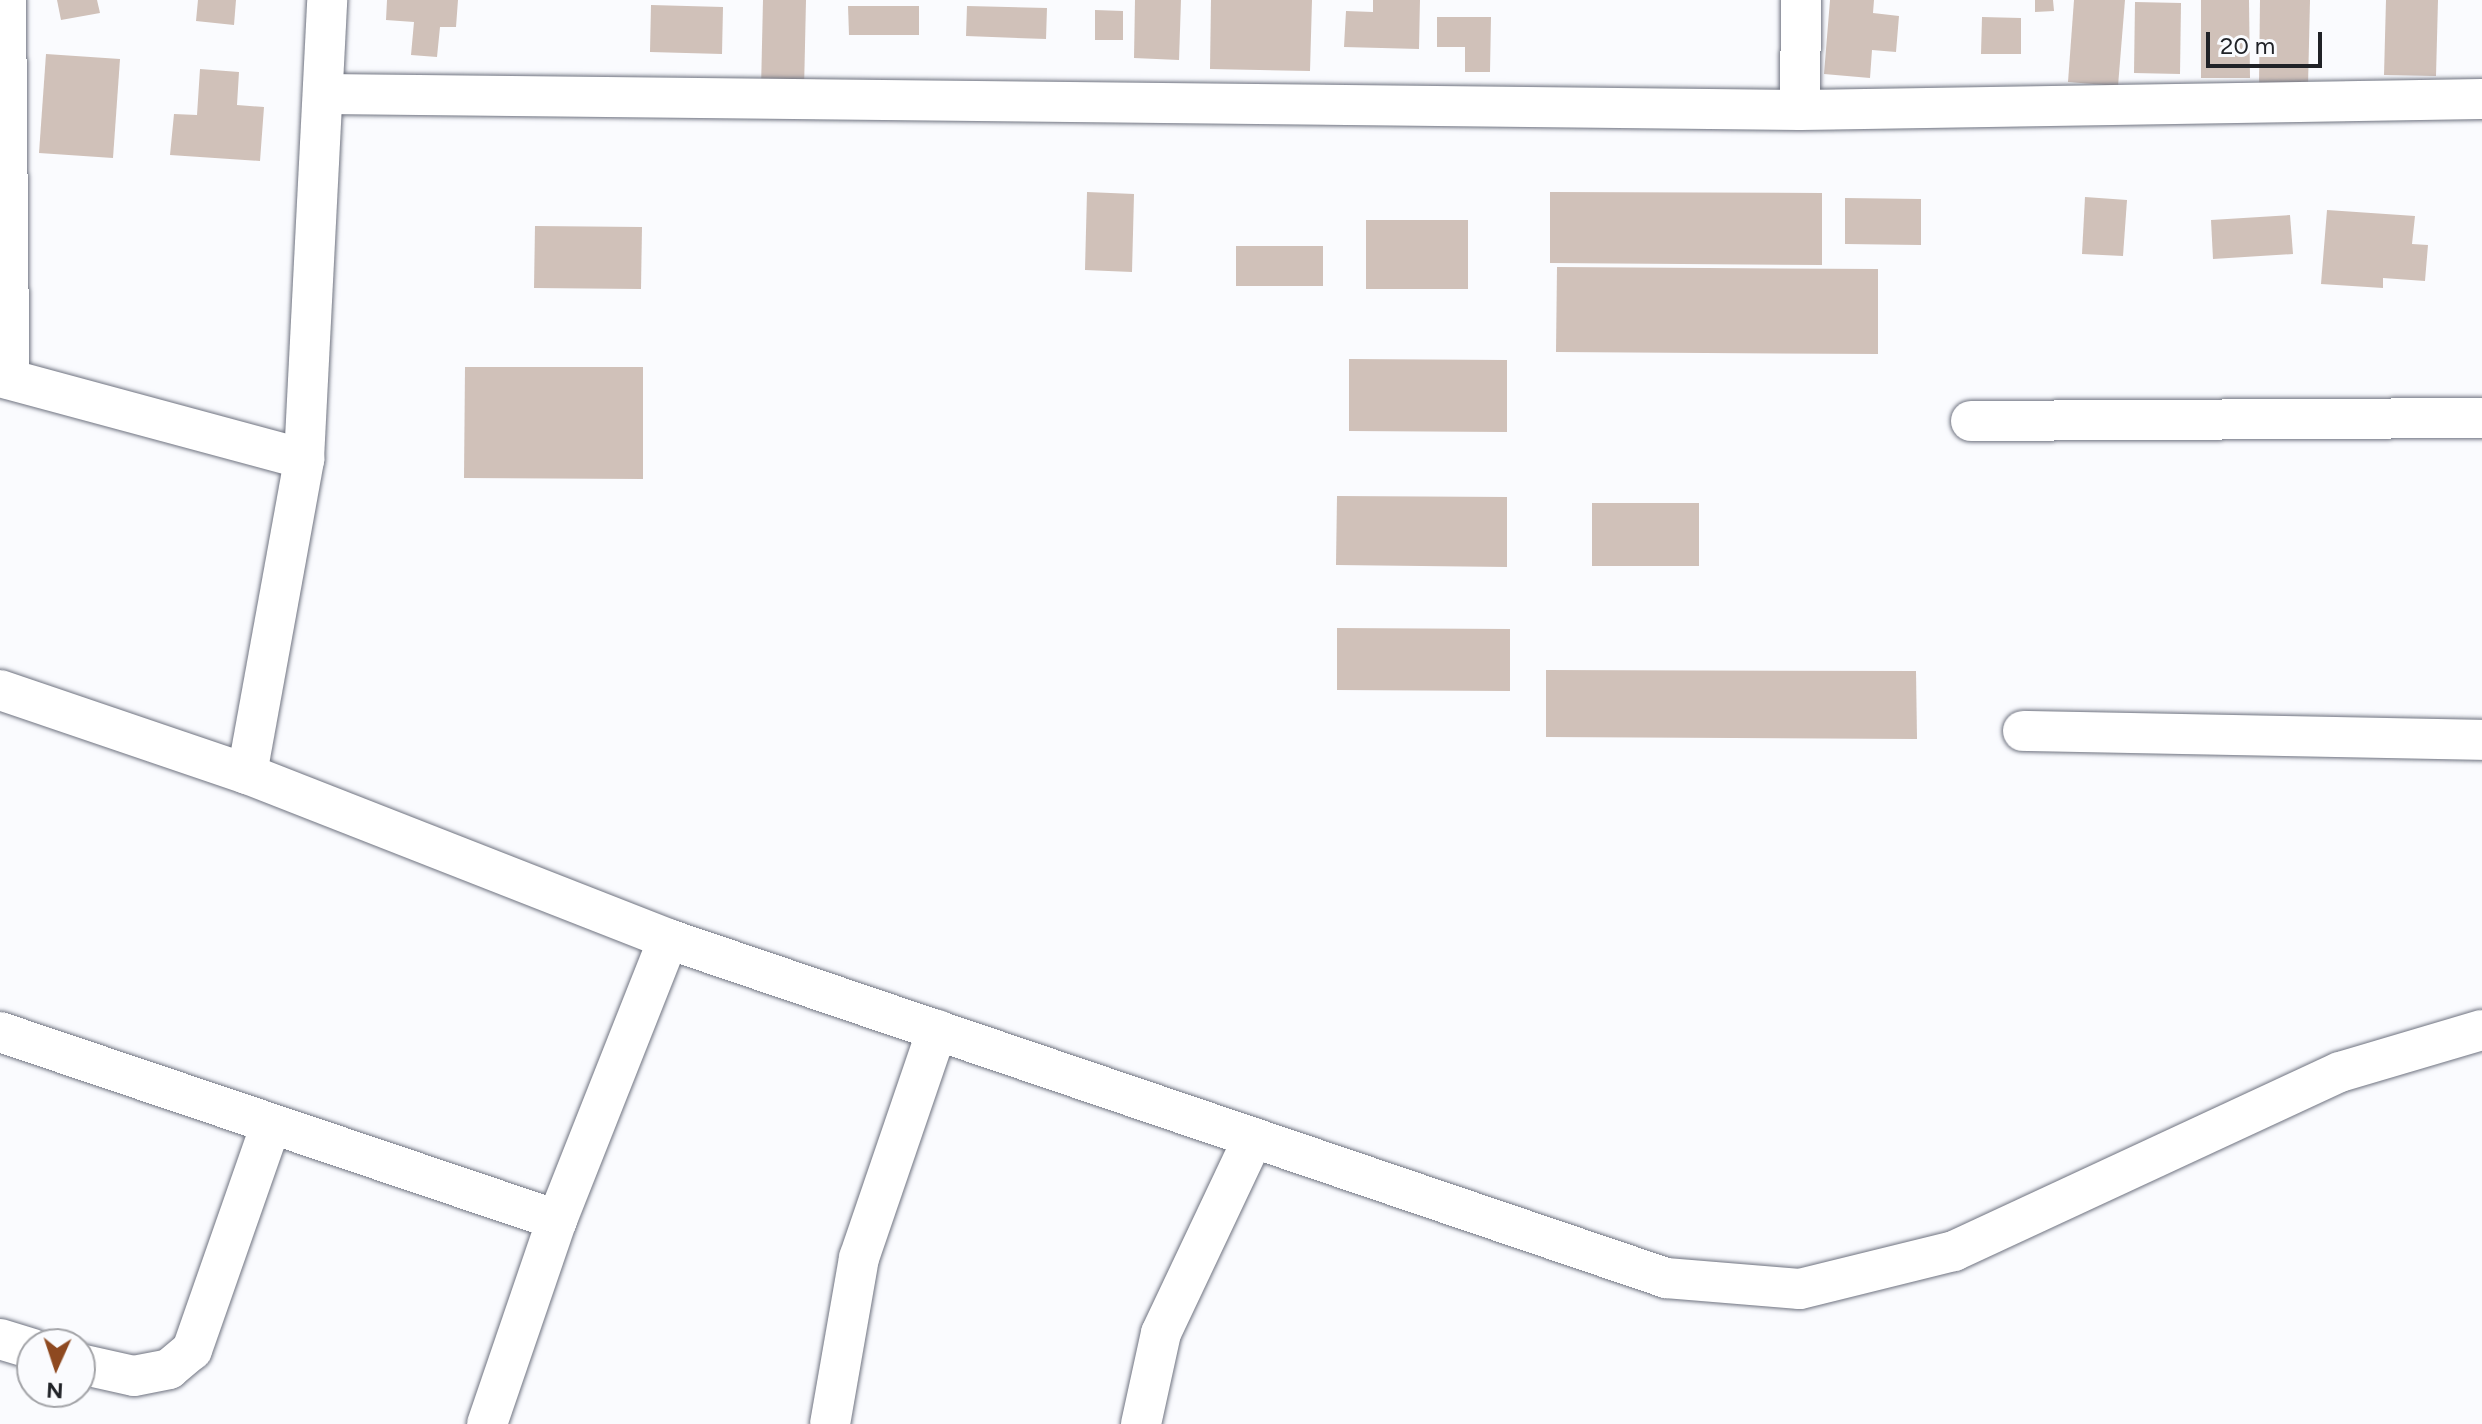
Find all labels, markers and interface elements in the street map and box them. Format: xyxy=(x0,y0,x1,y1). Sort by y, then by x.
scale bar xyxy=(2210,16,2326,66)
text: 20 m xyxy=(2220,31,2275,60)
north arrow xyxy=(16,1328,96,1408)
text: N xyxy=(46,1377,64,1404)

